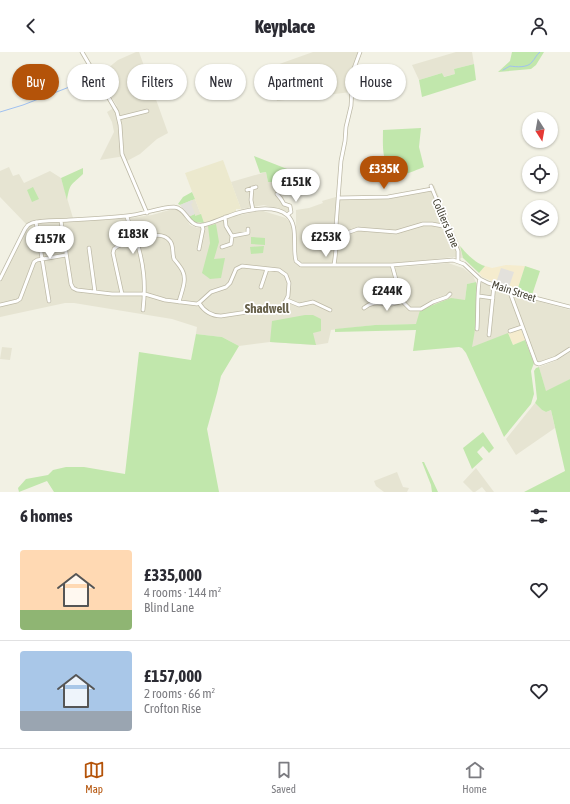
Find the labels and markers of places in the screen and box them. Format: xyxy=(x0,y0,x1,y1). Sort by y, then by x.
pin: £335K xyxy=(356,156,412,190)
pin: £151K xyxy=(268,169,324,203)
pin: £183K xyxy=(105,221,161,255)
pin: £253K xyxy=(298,224,354,258)
pin: £157K xyxy=(22,226,78,260)
pin: £244K xyxy=(359,278,415,312)

